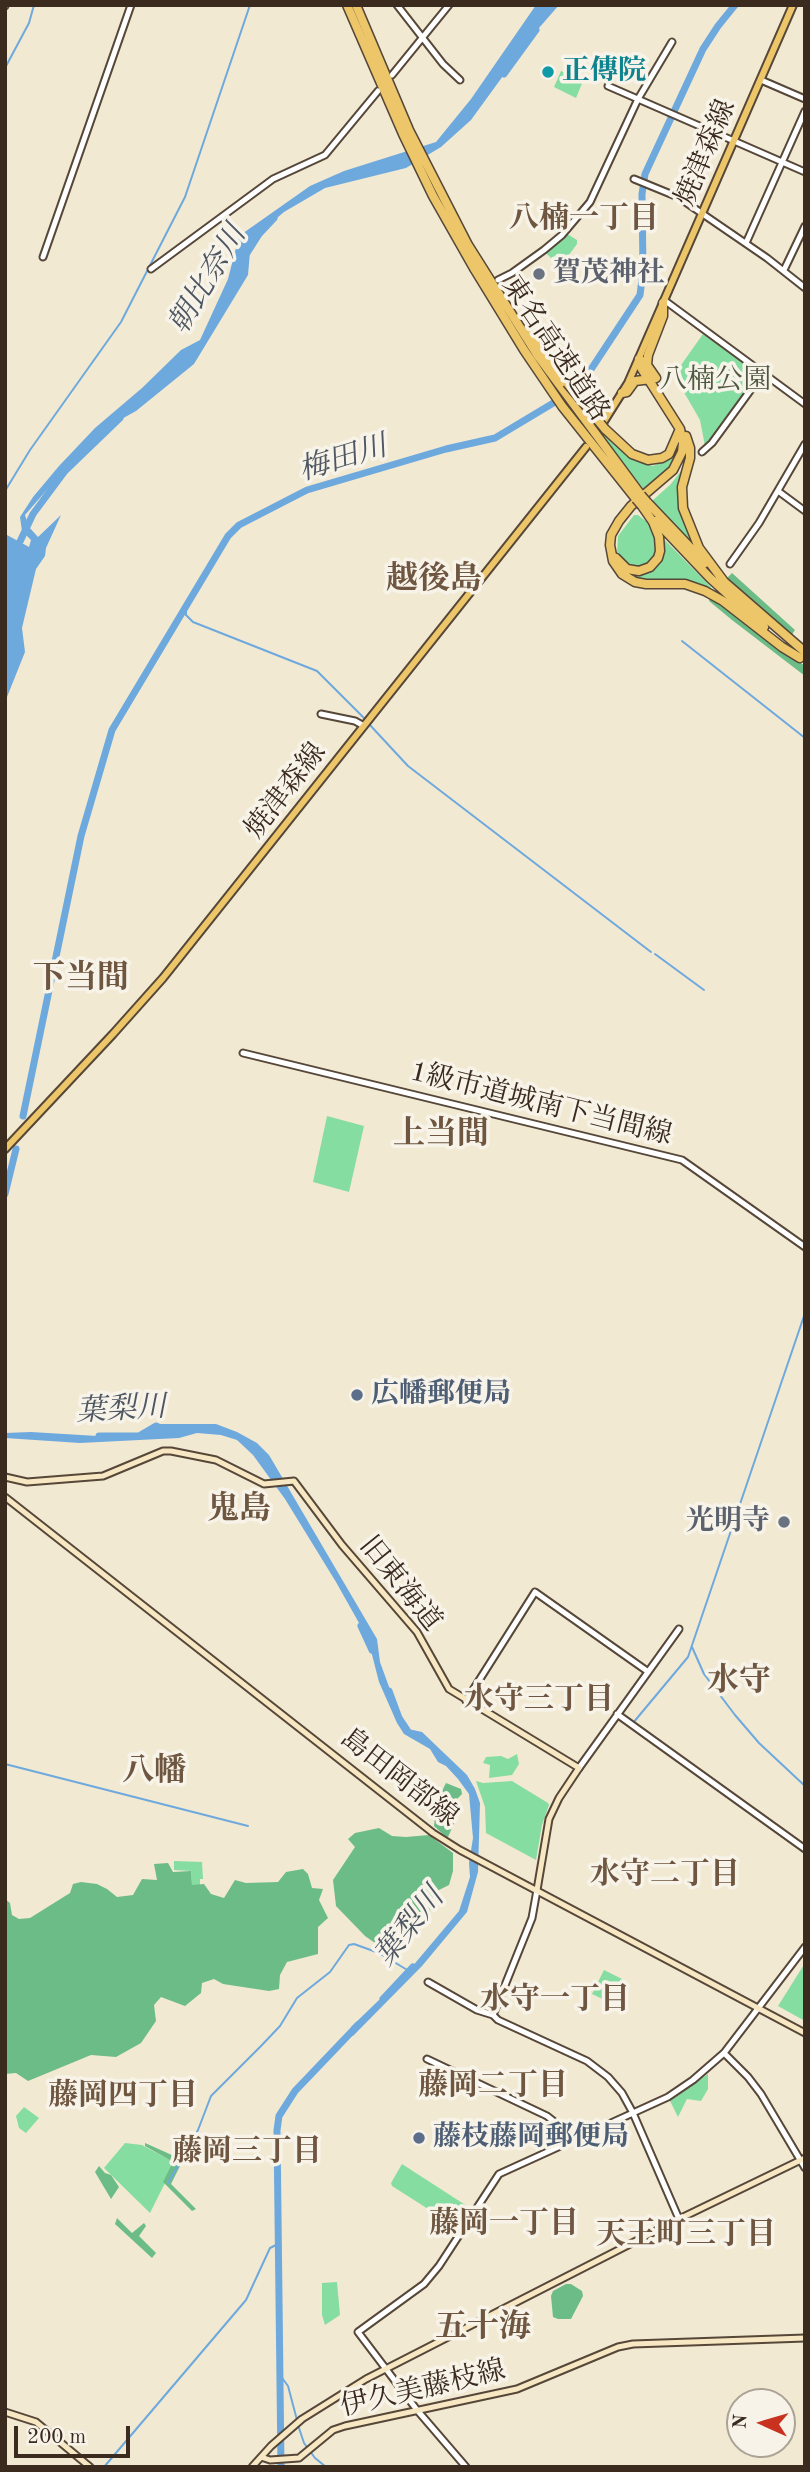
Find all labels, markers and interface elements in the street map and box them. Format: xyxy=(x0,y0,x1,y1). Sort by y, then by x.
place label: 正傳院 xyxy=(562,55,646,89)
marker: 正傳院 xyxy=(540,64,556,80)
street label: 焼津森線 xyxy=(669,95,743,211)
district label: 八楠一丁目 xyxy=(509,201,659,237)
water label: 朝比奈川 xyxy=(162,219,254,341)
place label: 賀茂神社 xyxy=(553,257,665,291)
marker: 賀茂神社 xyxy=(531,266,547,282)
street label: 東名高速道路 xyxy=(494,270,616,428)
park label: 八楠公園 xyxy=(659,364,771,398)
water label: 梅田川 xyxy=(295,429,391,489)
district label: 越後島 xyxy=(386,561,482,599)
street label: 焼津森線 xyxy=(238,737,334,845)
district label: 下当間 xyxy=(33,960,129,998)
street label: 1級市道城南下当間線 xyxy=(407,1055,675,1153)
district label: 上当間 xyxy=(393,1116,489,1154)
place label: 広幡郵便局 xyxy=(371,1378,511,1412)
marker: 広幡郵便局 xyxy=(349,1387,365,1403)
water label: 葉梨川 xyxy=(75,1390,167,1430)
district label: 鬼島 xyxy=(207,1491,271,1529)
place label: 光明寺 xyxy=(686,1505,770,1539)
marker: 光明寺 xyxy=(776,1514,792,1530)
street label: 旧東海道 xyxy=(352,1530,448,1638)
district label: 水守 xyxy=(707,1663,771,1701)
district label: 水守三丁目 xyxy=(464,1682,614,1718)
street label: 島田岡部線 xyxy=(333,1722,465,1834)
district label: 八幡 xyxy=(122,1753,186,1791)
district label: 水守二丁目 xyxy=(590,1857,740,1893)
water label: 葉梨川 xyxy=(368,1881,452,1973)
district label: 水守一丁目 xyxy=(480,1982,630,2018)
district label: 藤岡二丁目 xyxy=(418,2068,568,2104)
district label: 藤岡四丁目 xyxy=(48,2078,198,2114)
place label: 藤枝藤岡郵便局 xyxy=(433,2121,629,2155)
marker: 藤枝藤岡郵便局 xyxy=(411,2130,427,2146)
district label: 藤岡三丁目 xyxy=(172,2134,322,2170)
district label: 藤岡一丁目 xyxy=(429,2206,579,2242)
district label: 天王町三丁目 xyxy=(596,2217,776,2253)
district label: 五十海 xyxy=(435,2309,531,2347)
street label: 伊久美藤枝線 xyxy=(337,2354,509,2424)
north arrow xyxy=(726,2388,796,2458)
scale bar xyxy=(18,2412,133,2456)
text: N xyxy=(732,2414,752,2430)
text: 200 m xyxy=(27,2427,86,2448)

